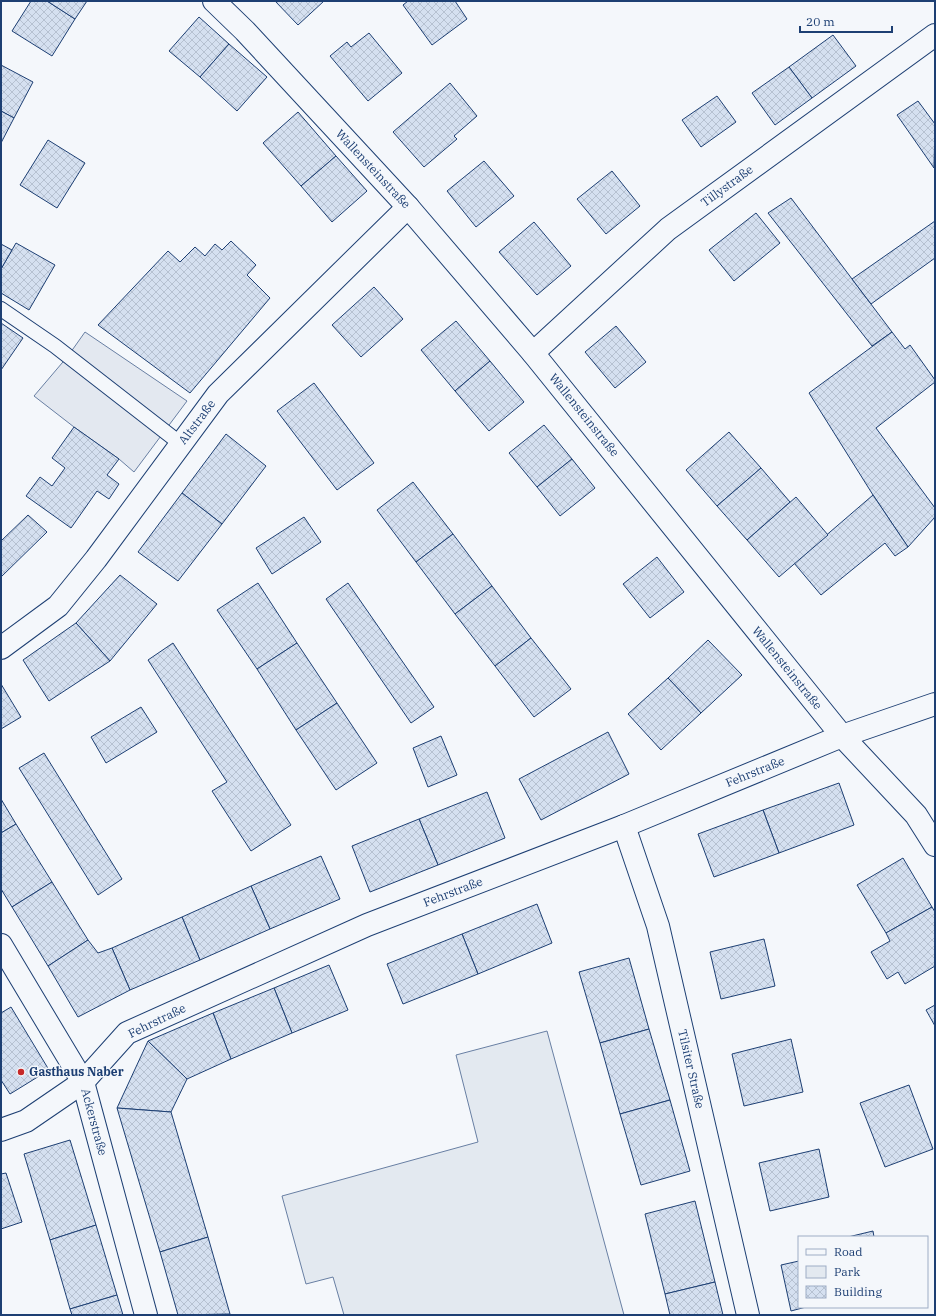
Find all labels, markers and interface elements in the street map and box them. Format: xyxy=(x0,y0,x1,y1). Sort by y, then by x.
scale bar xyxy=(800,8,892,34)
text: 20 m xyxy=(806,14,835,29)
street label: Wallensteinstraße xyxy=(333,126,414,211)
street label: Tillystraße xyxy=(698,162,756,210)
street label: Wallensteinstraße xyxy=(546,370,623,459)
street label: Altstraße xyxy=(175,396,218,447)
street label: Wallensteinstraße xyxy=(749,623,826,712)
street label: Fehrstraße xyxy=(723,753,786,790)
street label: Fehrstraße xyxy=(421,873,485,910)
street label: Fehrstraße xyxy=(126,1000,188,1041)
street label: Tilsiter Straße xyxy=(675,1028,708,1110)
place label: Gasthaus Naber xyxy=(29,1064,124,1079)
marker: Gasthaus Naber xyxy=(16,1067,26,1077)
street label: Ackerstraße xyxy=(78,1087,111,1157)
legend xyxy=(798,1236,928,1308)
text: Road xyxy=(834,1244,863,1259)
text: Park xyxy=(834,1264,860,1279)
text: Building xyxy=(834,1284,882,1299)

